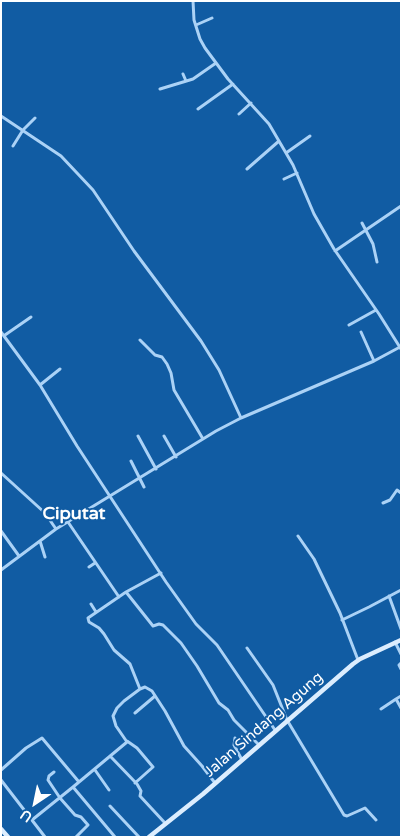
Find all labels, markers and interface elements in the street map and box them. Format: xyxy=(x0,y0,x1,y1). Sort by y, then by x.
district label: Ciputat xyxy=(43,503,105,525)
street label: Jalan Sindang Agung xyxy=(201,669,327,781)
north arrow xyxy=(10,778,60,828)
text: U xyxy=(17,806,35,826)

